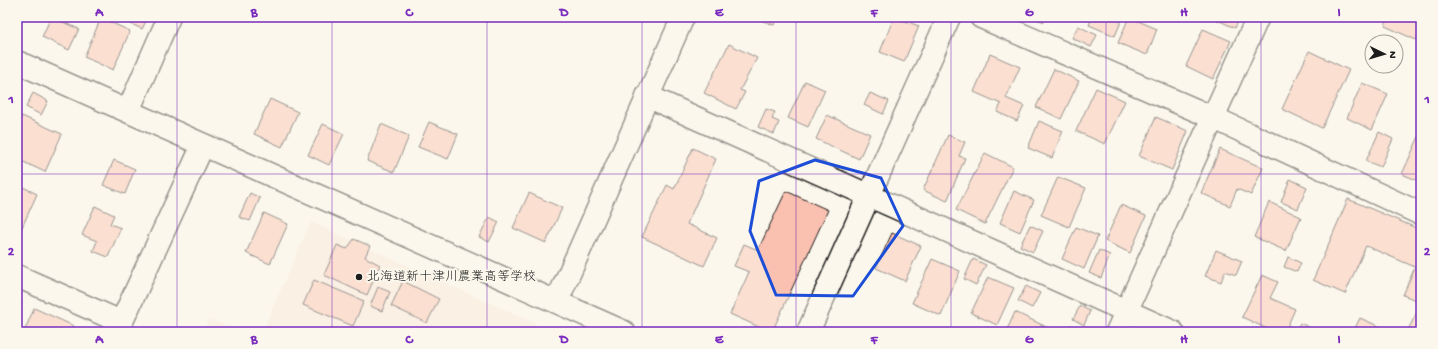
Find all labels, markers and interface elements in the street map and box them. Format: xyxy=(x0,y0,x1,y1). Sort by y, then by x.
text: A xyxy=(94,6,104,21)
text: B xyxy=(250,6,259,21)
text: C xyxy=(404,6,414,21)
text: D xyxy=(559,6,569,21)
text: E xyxy=(715,6,724,21)
text: F xyxy=(870,6,879,21)
text: G xyxy=(1025,6,1034,21)
text: H xyxy=(1180,6,1188,21)
text: I xyxy=(1337,6,1341,21)
north arrow xyxy=(1364,34,1404,74)
text: N xyxy=(1386,51,1398,59)
text: 1 xyxy=(7,93,14,108)
text: 1 xyxy=(1423,93,1430,108)
text: 2 xyxy=(8,245,15,260)
text: 2 xyxy=(1424,245,1431,260)
place label: 北海道新十津川農業高等学校 xyxy=(367,270,536,285)
marker: 北海道新十津川農業高等学校 xyxy=(354,272,364,282)
text: A xyxy=(94,333,104,348)
text: B xyxy=(250,333,259,348)
text: C xyxy=(404,333,414,348)
text: D xyxy=(559,333,569,348)
text: E xyxy=(715,333,724,348)
text: F xyxy=(870,333,879,348)
text: G xyxy=(1025,333,1034,348)
text: H xyxy=(1180,333,1188,348)
text: I xyxy=(1337,333,1341,348)

